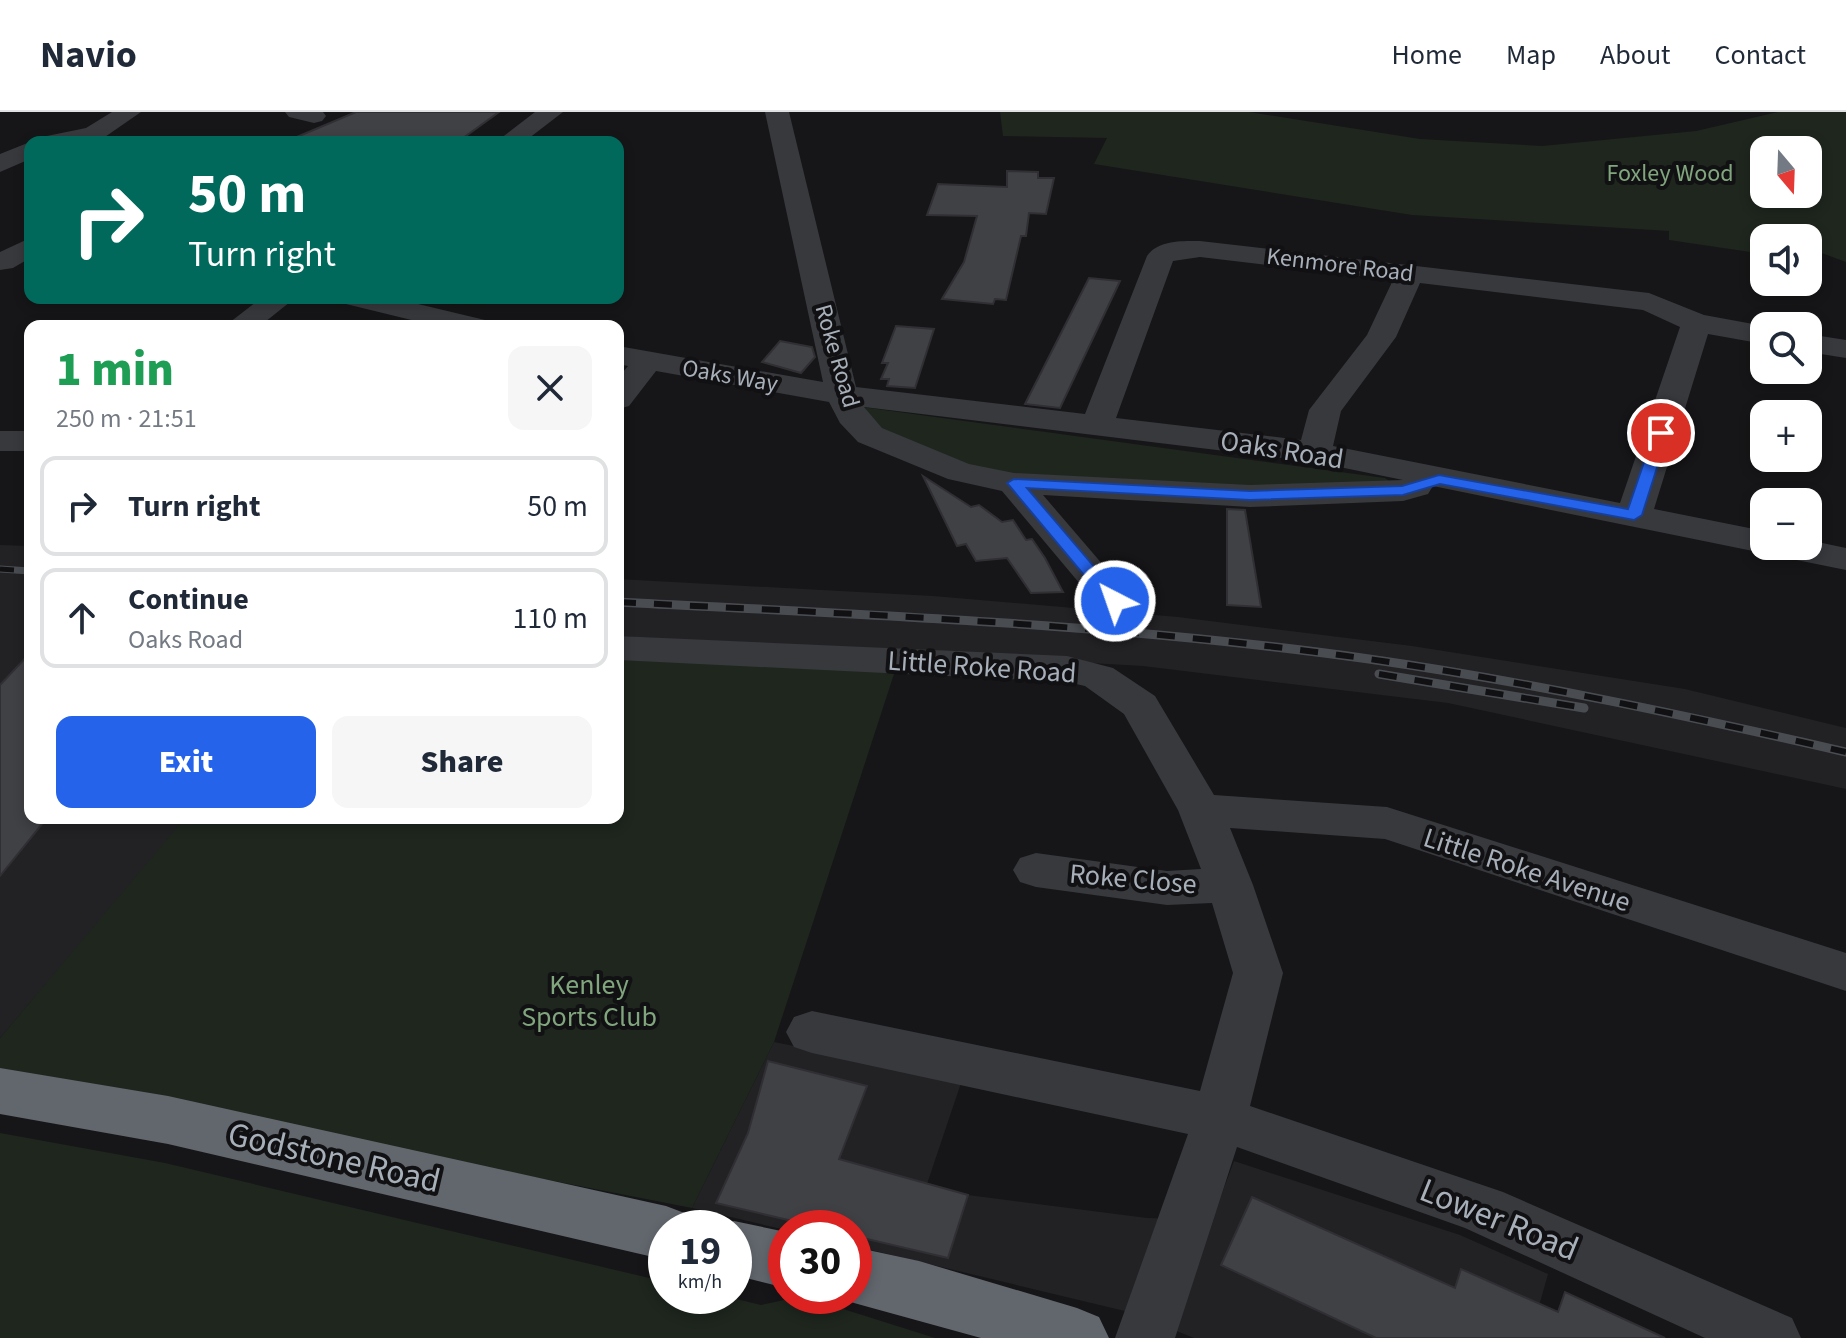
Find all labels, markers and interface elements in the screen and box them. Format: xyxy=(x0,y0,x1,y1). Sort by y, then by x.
text: Navio xyxy=(40,28,137,82)
text: Home xyxy=(1391,35,1462,75)
text: Map xyxy=(1506,35,1556,75)
text: About xyxy=(1600,35,1671,75)
text: Contact xyxy=(1715,35,1806,75)
north arrow xyxy=(1750,136,1822,208)
map controls xyxy=(1750,136,1822,560)
text: 50 m xyxy=(188,155,306,234)
park label: Foxley Wood xyxy=(1606,156,1734,191)
icon: right xyxy=(56,168,160,272)
button: sound xyxy=(1750,224,1822,296)
text: Turn right xyxy=(188,229,336,280)
street label: Kenmore Road xyxy=(1264,239,1416,291)
street label: Roke Road xyxy=(806,300,868,412)
button: search xyxy=(1750,312,1822,384)
text: 1 min xyxy=(56,336,174,404)
button: close xyxy=(508,346,592,430)
street label: Oaks Way xyxy=(679,350,781,402)
pin xyxy=(1627,399,1695,467)
text: 250 m · 21:51 xyxy=(56,400,197,437)
button: + xyxy=(1750,400,1822,472)
icon: arrive xyxy=(1639,411,1683,455)
street label: Oaks Road xyxy=(1218,421,1346,479)
icon: right xyxy=(60,484,104,528)
text: Turn right xyxy=(128,485,260,528)
text: 50 m xyxy=(527,485,588,528)
button: − xyxy=(1750,488,1822,560)
position arrow xyxy=(1073,559,1157,643)
text: Continue xyxy=(128,578,249,621)
icon: ahead xyxy=(60,596,104,640)
text: 110 m xyxy=(512,597,588,640)
text: Oaks Road xyxy=(128,621,243,658)
street label: Little Roke Road xyxy=(886,640,1078,694)
button: Exit xyxy=(56,716,316,808)
button: Share xyxy=(332,716,592,808)
street label: Little Roke Avenue xyxy=(1418,818,1636,922)
street label: Roke Close xyxy=(1068,854,1198,904)
park label: Kenley Sports Club xyxy=(521,965,657,1037)
street label: Godstone Road xyxy=(223,1110,445,1206)
street label: Lower Road xyxy=(1412,1166,1586,1274)
speed limit sign: 30 xyxy=(768,1210,872,1314)
text: 19 xyxy=(679,1223,721,1280)
text: km/h xyxy=(678,1268,722,1296)

